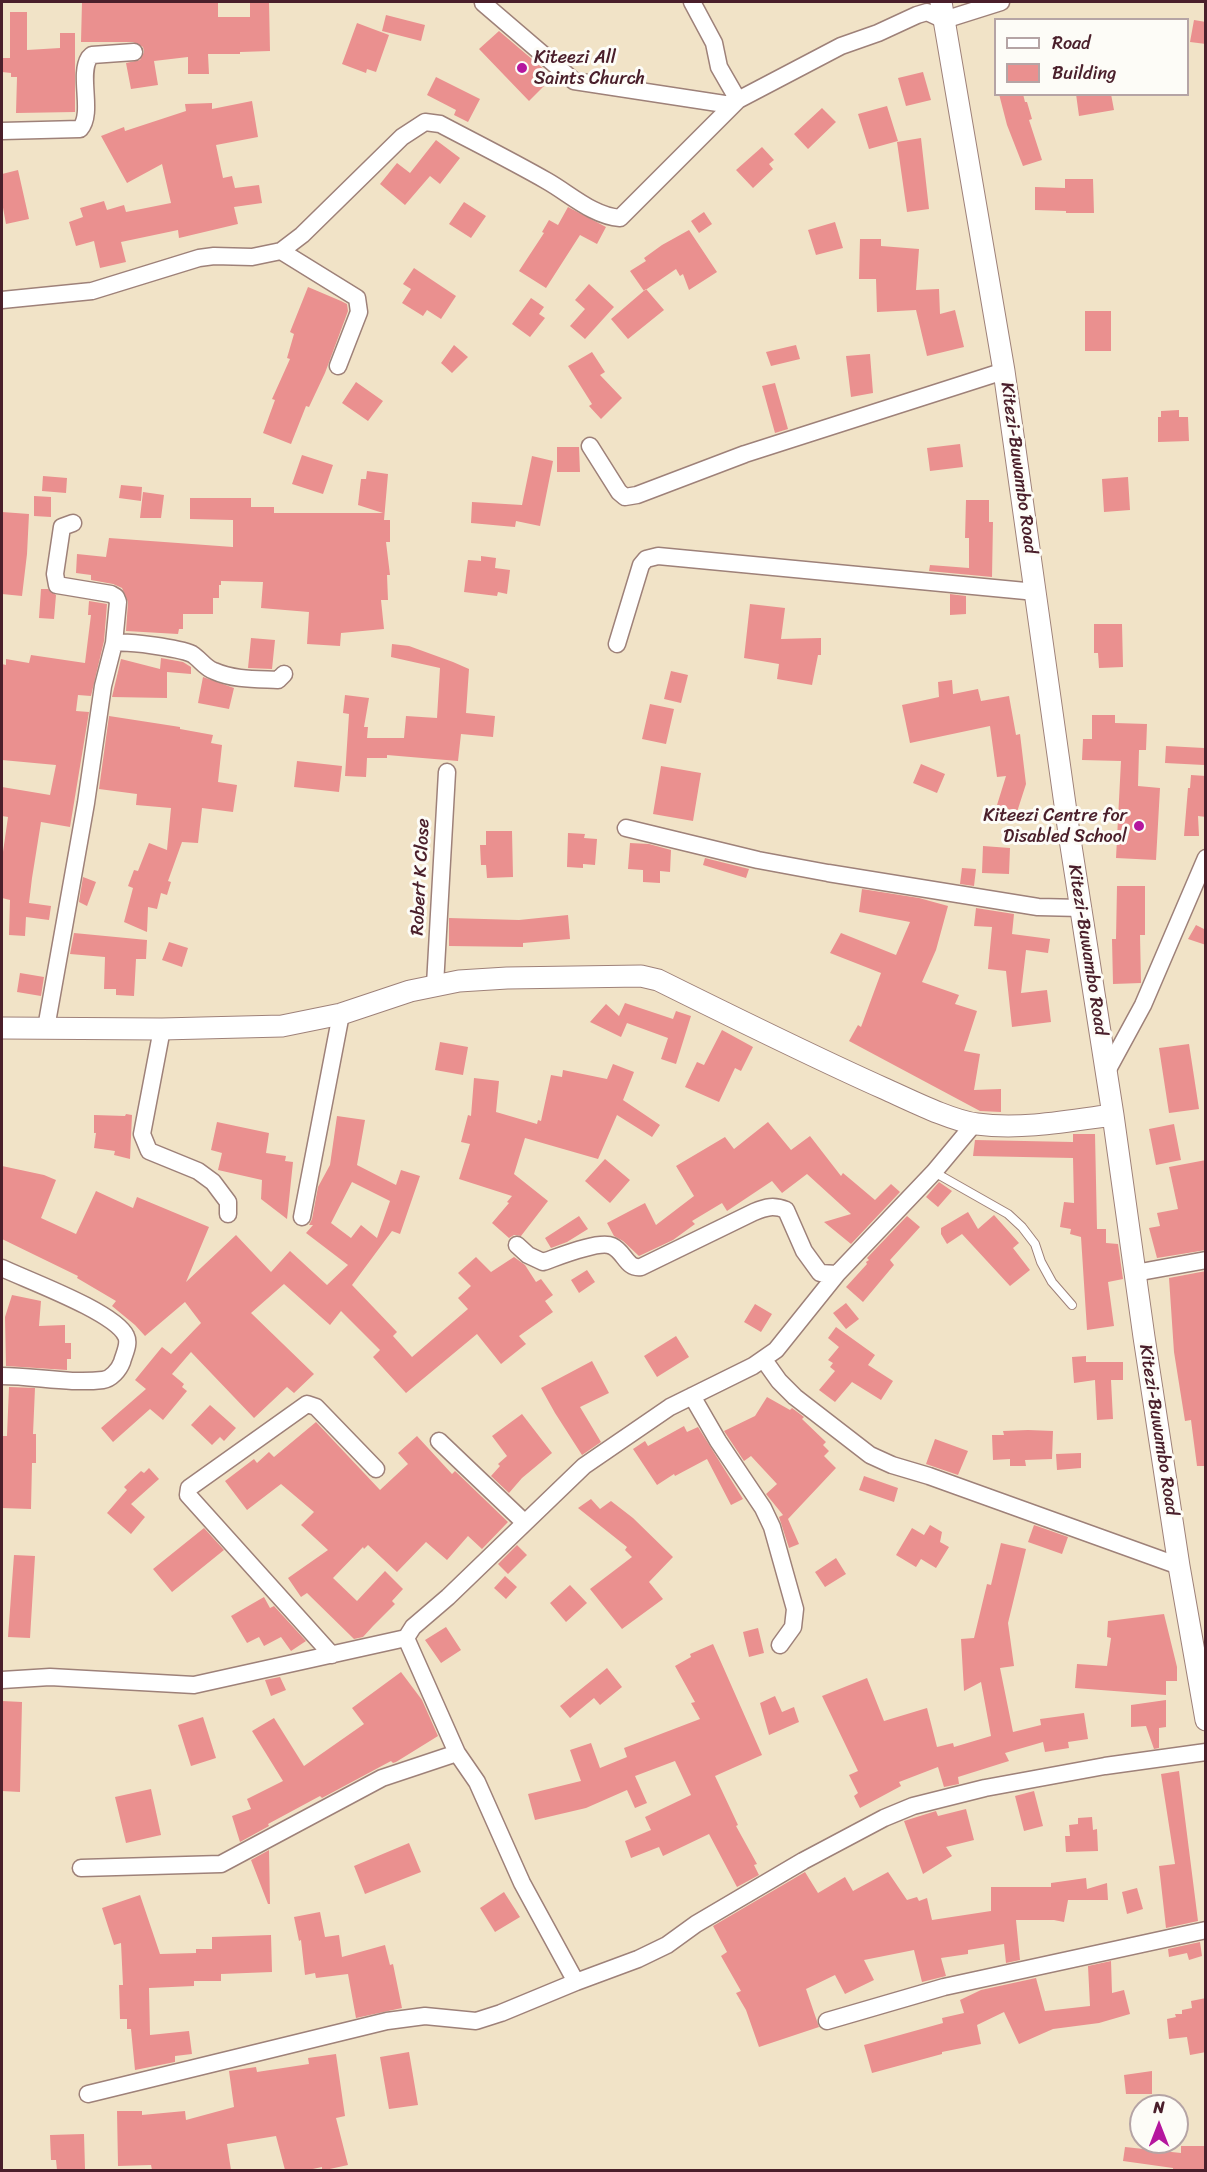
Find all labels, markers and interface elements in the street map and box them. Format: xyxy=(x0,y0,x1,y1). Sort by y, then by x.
legend xyxy=(994,18,1189,96)
text: Road xyxy=(1052,27,1091,59)
place label: Kiteezi All Saints Church xyxy=(534,47,645,90)
text: Building xyxy=(1052,57,1116,89)
marker: Kiteezi All Saints Church xyxy=(515,61,529,75)
street label: Kitezi-Buwambo Road xyxy=(995,381,1041,555)
place label: Kiteezi Centre for Disabled School xyxy=(983,805,1127,848)
street label: Robert K Close xyxy=(407,818,435,936)
marker: Kiteezi Centre for Disabled School xyxy=(1132,819,1146,833)
street label: Kitezi-Buwambo Road xyxy=(1063,863,1111,1037)
street label: Kitezi-Buwambo Road xyxy=(1134,1343,1182,1517)
text: N xyxy=(1153,2093,1165,2122)
north arrow xyxy=(1129,2094,1189,2154)

